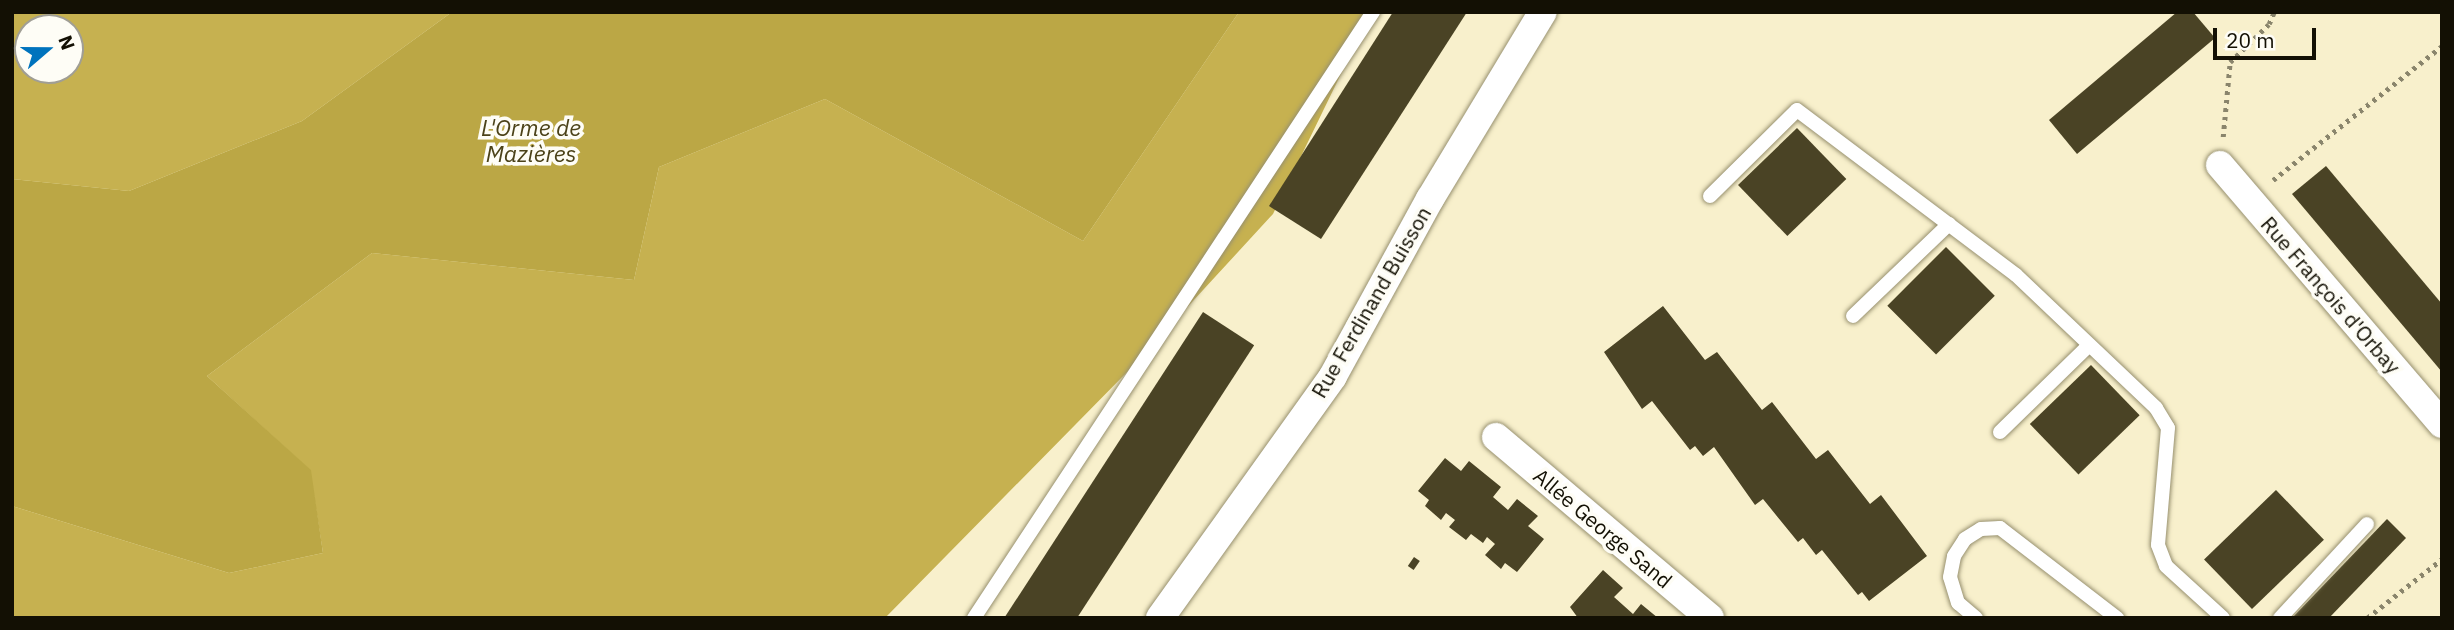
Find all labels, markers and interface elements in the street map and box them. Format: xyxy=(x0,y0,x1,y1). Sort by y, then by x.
north arrow xyxy=(14,14,84,84)
scale bar xyxy=(2216,14,2319,58)
text: 20 m xyxy=(2226,26,2275,54)
text: N xyxy=(53,32,80,53)
water label: L'Orme de Mazières xyxy=(481,113,581,167)
street label: Rue Ferdinand Buisson xyxy=(1306,202,1436,402)
street label: Rue François d'Orbay xyxy=(2256,211,2406,379)
street label: Allée George Sand xyxy=(1529,463,1677,593)

